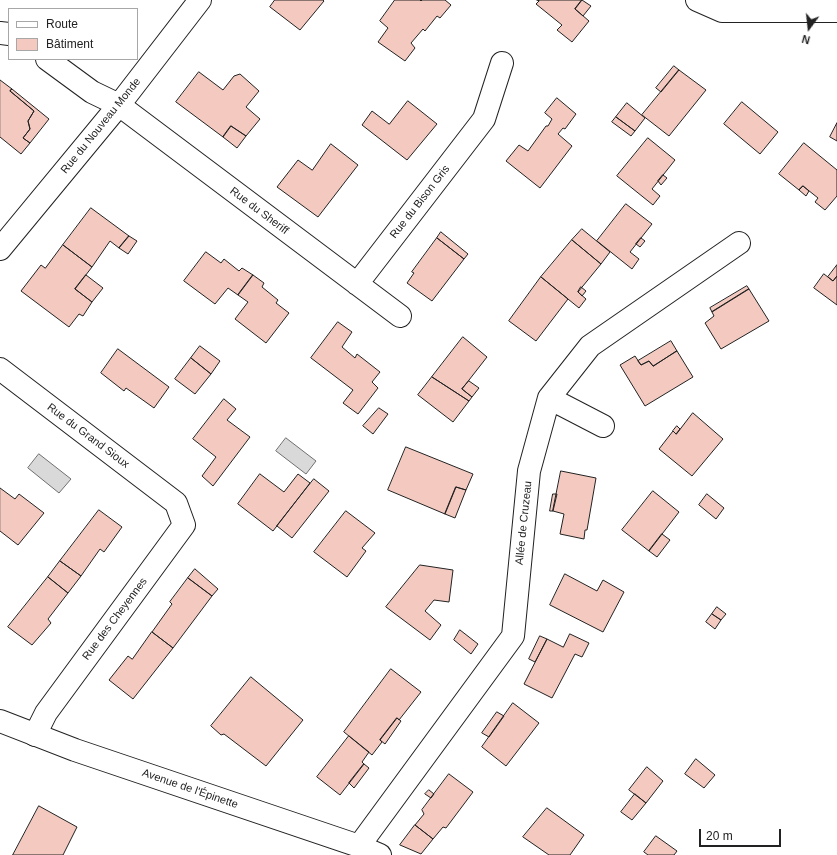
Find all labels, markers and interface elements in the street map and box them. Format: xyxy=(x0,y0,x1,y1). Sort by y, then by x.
legend xyxy=(8,8,138,60)
north arrow xyxy=(789,8,829,48)
text: Route xyxy=(46,17,78,31)
text: N xyxy=(801,33,811,46)
text: Bâtiment xyxy=(46,37,93,51)
street label: Rue du Nouveau Monde xyxy=(58,76,144,176)
street label: Rue du Bison Gris xyxy=(387,163,453,241)
street label: Rue du Sheriff xyxy=(227,185,291,237)
street label: Rue du Grand Sioux xyxy=(44,401,132,471)
street label: Allée de Cruzeau xyxy=(513,480,535,566)
street label: Rue des Cheyennes xyxy=(80,575,150,663)
street label: Avenue de l'Épinette xyxy=(140,766,240,812)
scale bar xyxy=(701,821,783,847)
text: 20 m xyxy=(706,829,733,843)

